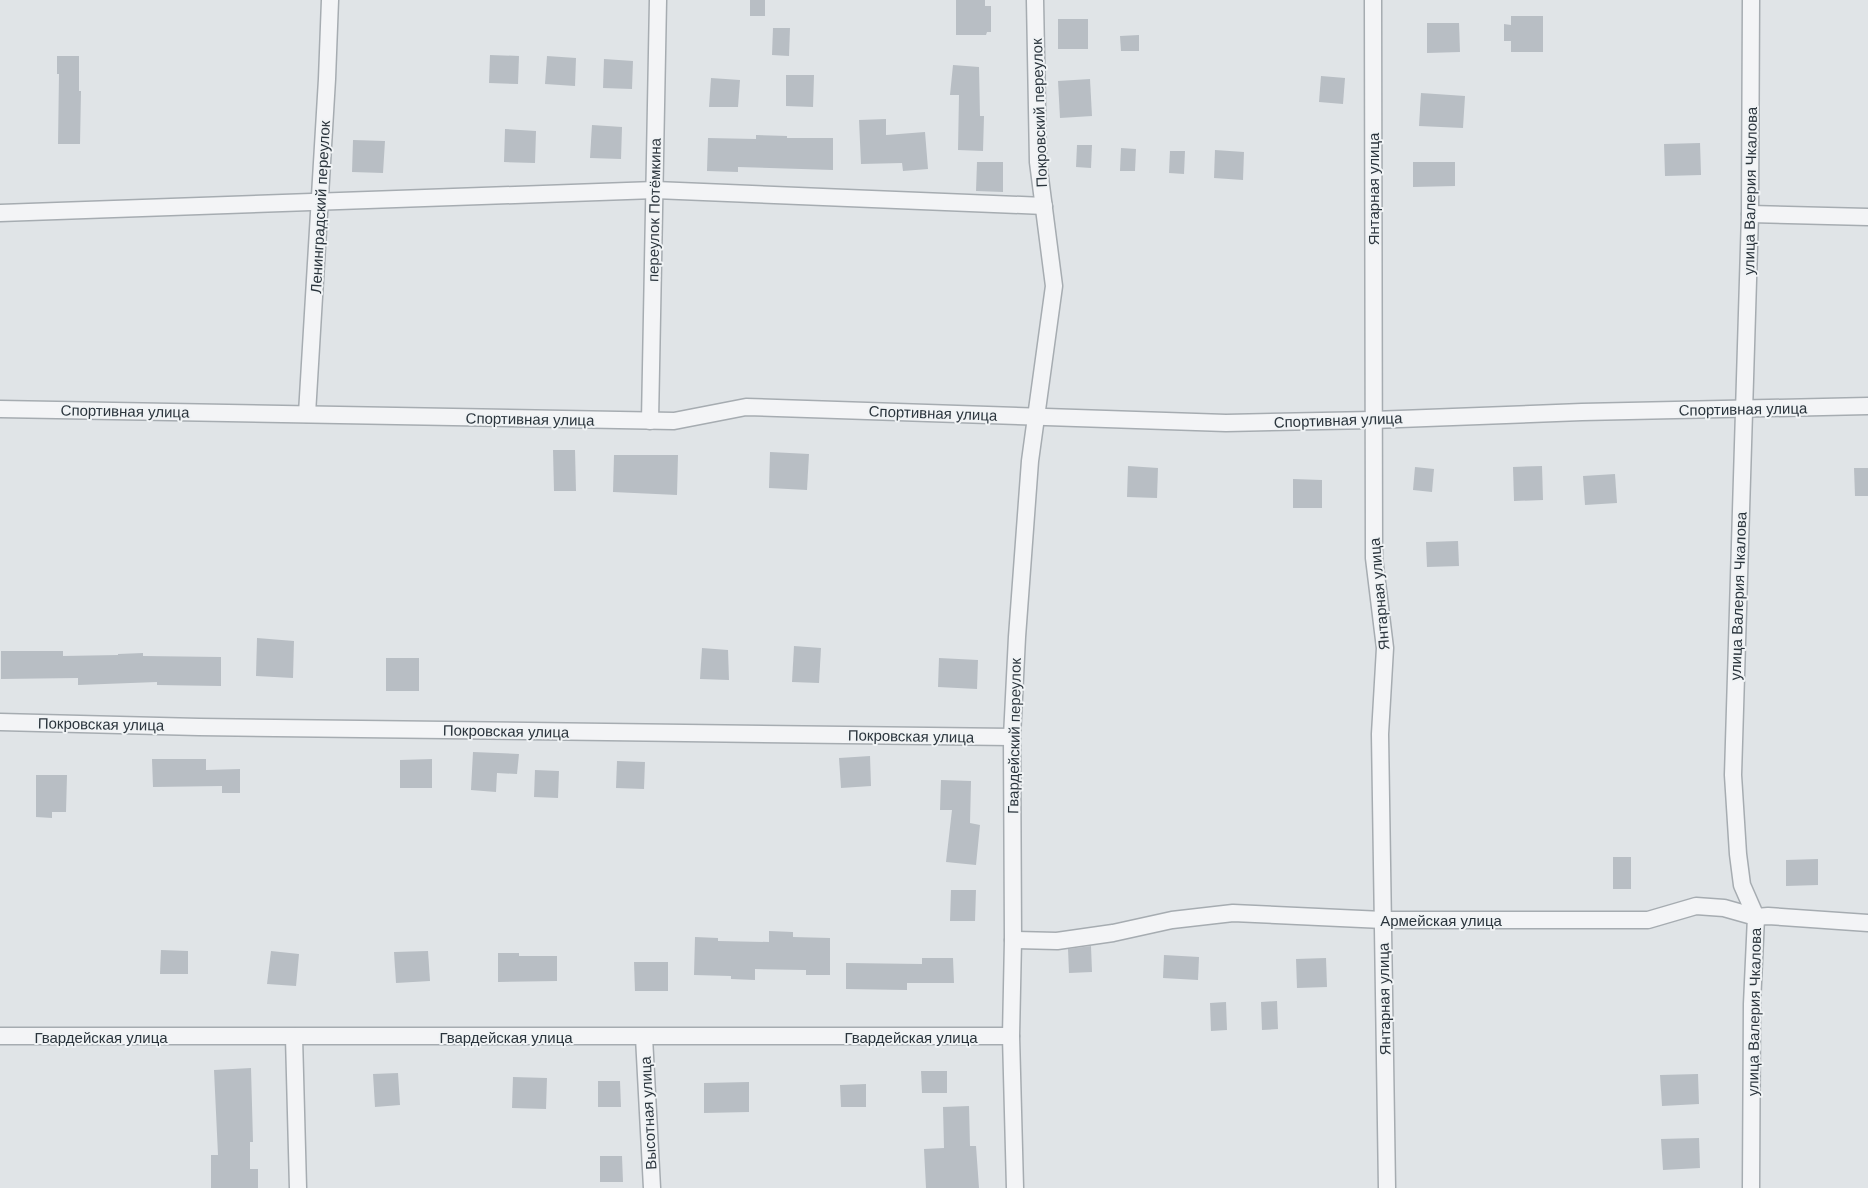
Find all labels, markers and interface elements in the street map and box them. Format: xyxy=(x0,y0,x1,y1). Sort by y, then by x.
street label: Покровский переулок xyxy=(1028,38,1050,188)
street label: улица Валерия Чкалова xyxy=(1740,106,1760,275)
street label: Ленинградский переулок xyxy=(307,120,333,294)
street label: Янтарная улица xyxy=(1365,132,1382,245)
street label: переулок Потёмкина xyxy=(644,137,664,282)
street label: Спортивная улица xyxy=(1679,399,1808,419)
street label: Спортивная улица xyxy=(61,401,190,421)
street label: Спортивная улица xyxy=(868,402,998,424)
street label: Спортивная улица xyxy=(466,409,595,429)
street label: Спортивная улица xyxy=(1273,409,1403,431)
street label: улица Валерия Чкалова xyxy=(1727,511,1749,680)
street label: Янтарная улица xyxy=(1366,536,1392,651)
street label: Гвардейский переулок xyxy=(1004,657,1024,814)
street label: Покровская улица xyxy=(38,714,165,734)
street label: Покровская улица xyxy=(443,721,570,741)
street label: Покровская улица xyxy=(848,726,975,746)
street label: Армейская улица xyxy=(1380,912,1502,929)
street label: улица Валерия Чкалова xyxy=(1744,927,1764,1096)
street label: Янтарная улица xyxy=(1375,942,1393,1055)
street label: Гвардейская улица xyxy=(34,1029,168,1046)
street label: Гвардейская улица xyxy=(439,1029,573,1046)
street label: Гвардейская улица xyxy=(844,1029,978,1046)
street label: Высотная улица xyxy=(637,1055,659,1170)

